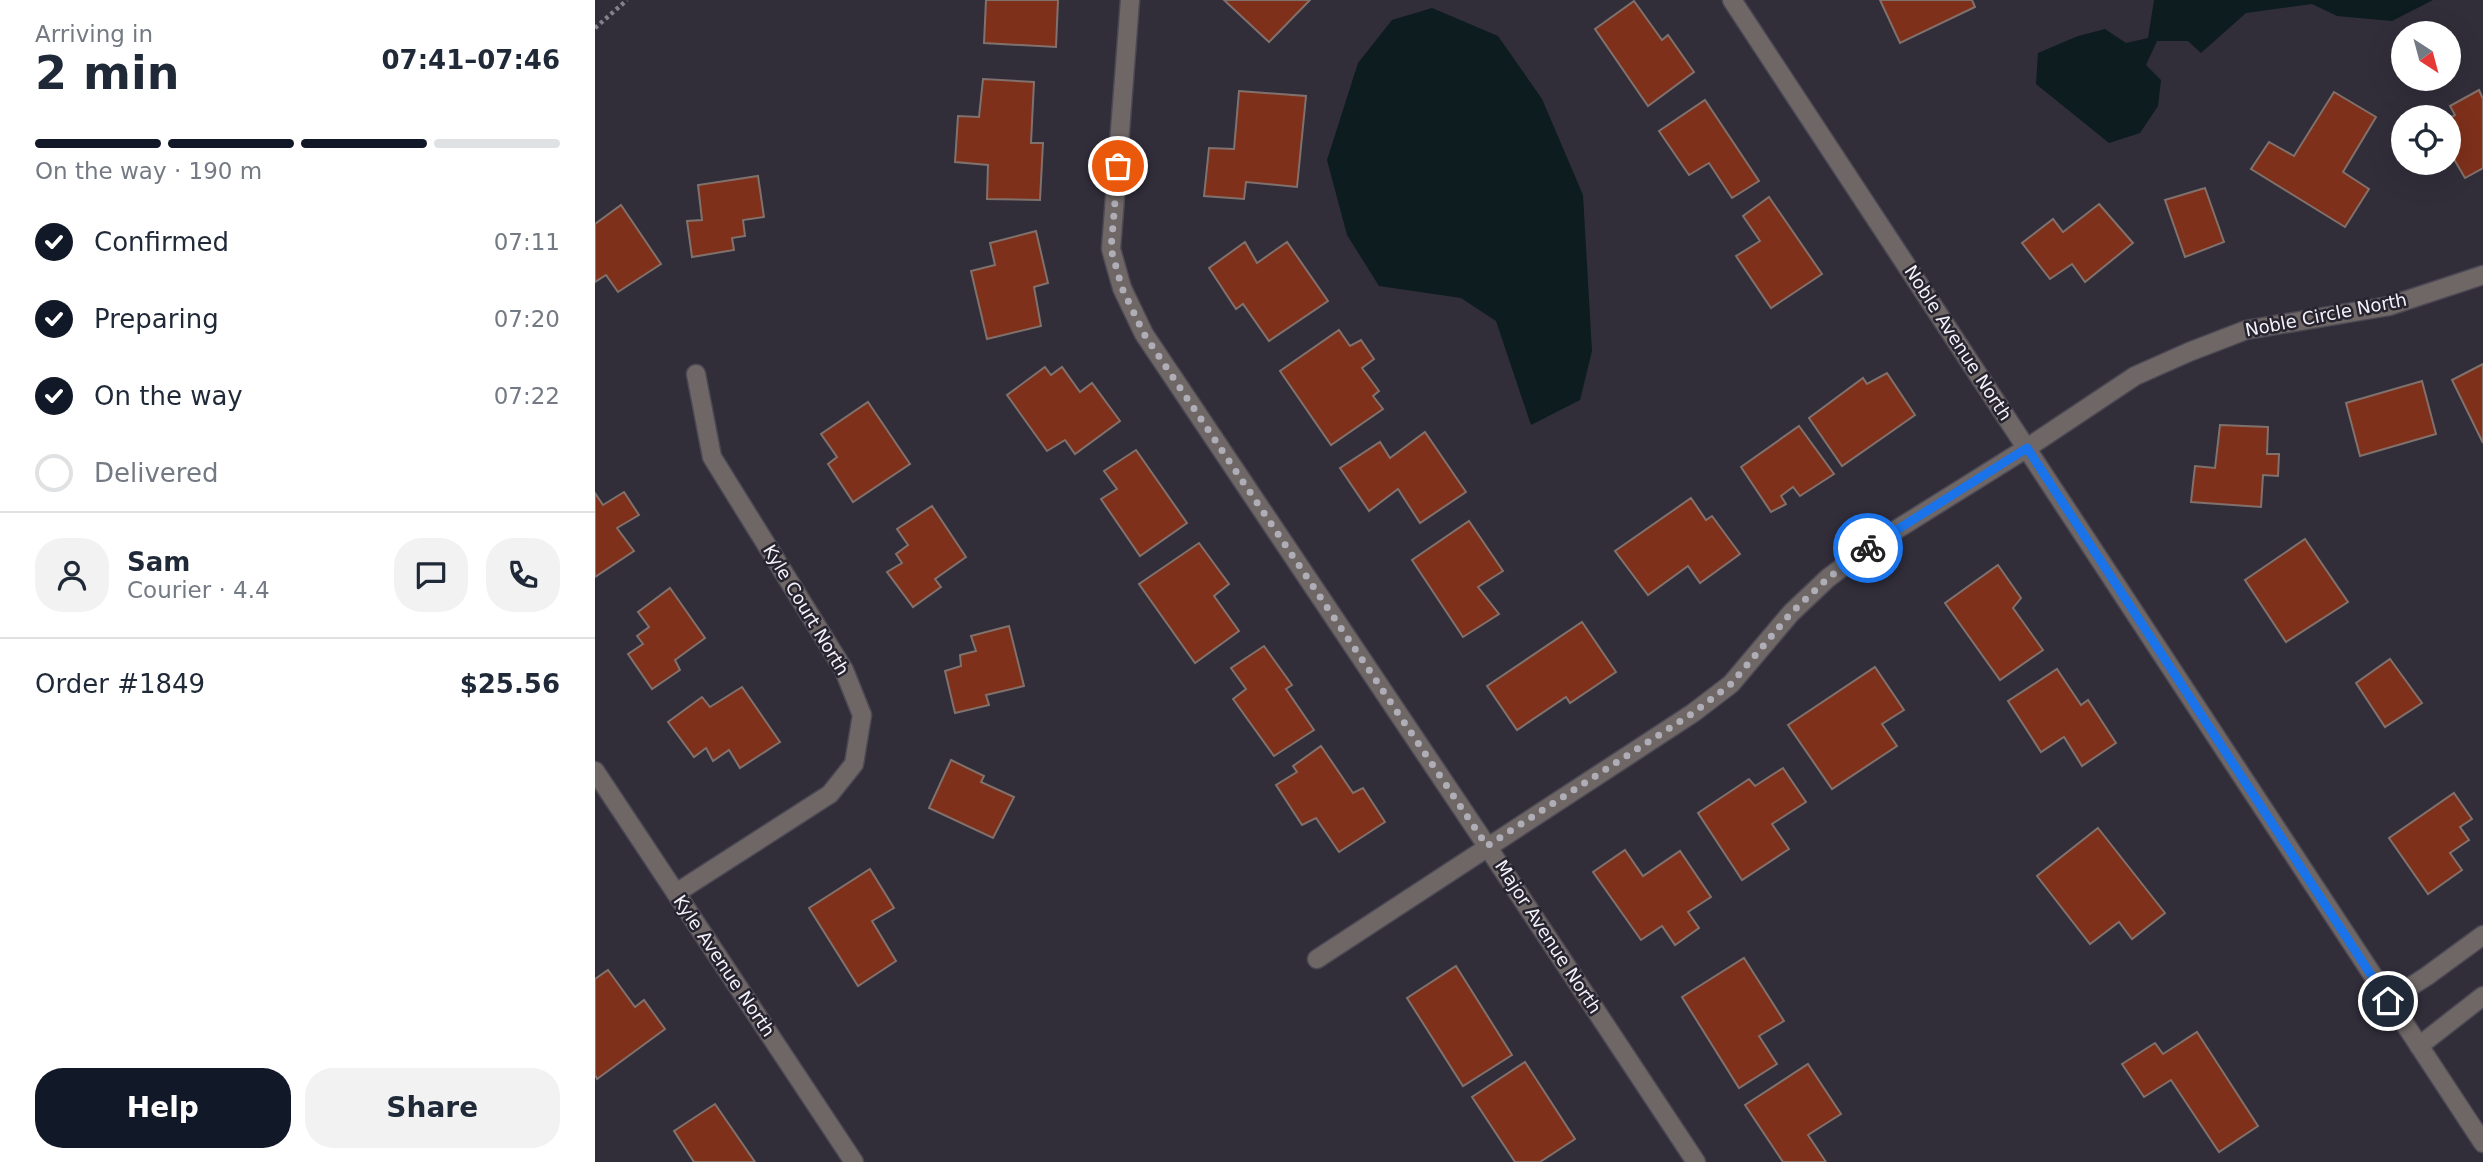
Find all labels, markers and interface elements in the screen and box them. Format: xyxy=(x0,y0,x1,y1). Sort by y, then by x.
text: Arriving in xyxy=(35,21,153,47)
north arrow xyxy=(2391,21,2461,91)
map controls xyxy=(2391,21,2461,175)
text: 07:41–07:46 xyxy=(381,45,560,75)
text: 2 min xyxy=(35,46,179,100)
button: locate xyxy=(2391,105,2461,175)
pin xyxy=(1088,136,1148,196)
icon: bag xyxy=(1099,147,1137,185)
text: On the way · 190 m xyxy=(35,158,262,184)
icon: check xyxy=(35,223,73,261)
text: Confirmed xyxy=(94,227,229,257)
text: 07:11 xyxy=(494,229,560,255)
street label: Noble Avenue North xyxy=(1900,261,2016,424)
street label: Noble Circle North xyxy=(2243,289,2409,340)
icon: check xyxy=(35,300,73,338)
text: Preparing xyxy=(94,304,219,334)
text: 07:20 xyxy=(494,306,560,332)
icon: check xyxy=(35,377,73,415)
text: On the way xyxy=(94,381,243,411)
text: 07:22 xyxy=(494,383,560,409)
text: Delivered xyxy=(94,458,218,488)
courier xyxy=(1833,513,1903,583)
icon: bike xyxy=(1849,529,1887,567)
button: person xyxy=(35,538,109,612)
button: chat xyxy=(394,538,468,612)
button: phone xyxy=(486,538,560,612)
street label: Kyle Court North xyxy=(759,541,854,679)
text: Sam xyxy=(127,547,190,577)
text: Courier · 4.4 xyxy=(127,577,270,603)
text: Order #1849 xyxy=(35,669,205,699)
text: $25.56 xyxy=(460,669,560,699)
street label: Major Avenue North xyxy=(1491,856,1606,1017)
street label: Kyle Avenue North xyxy=(669,891,780,1040)
pin xyxy=(2358,971,2418,1031)
icon: home xyxy=(2369,982,2407,1020)
button: Help xyxy=(35,1068,291,1148)
button: Share xyxy=(305,1068,560,1148)

